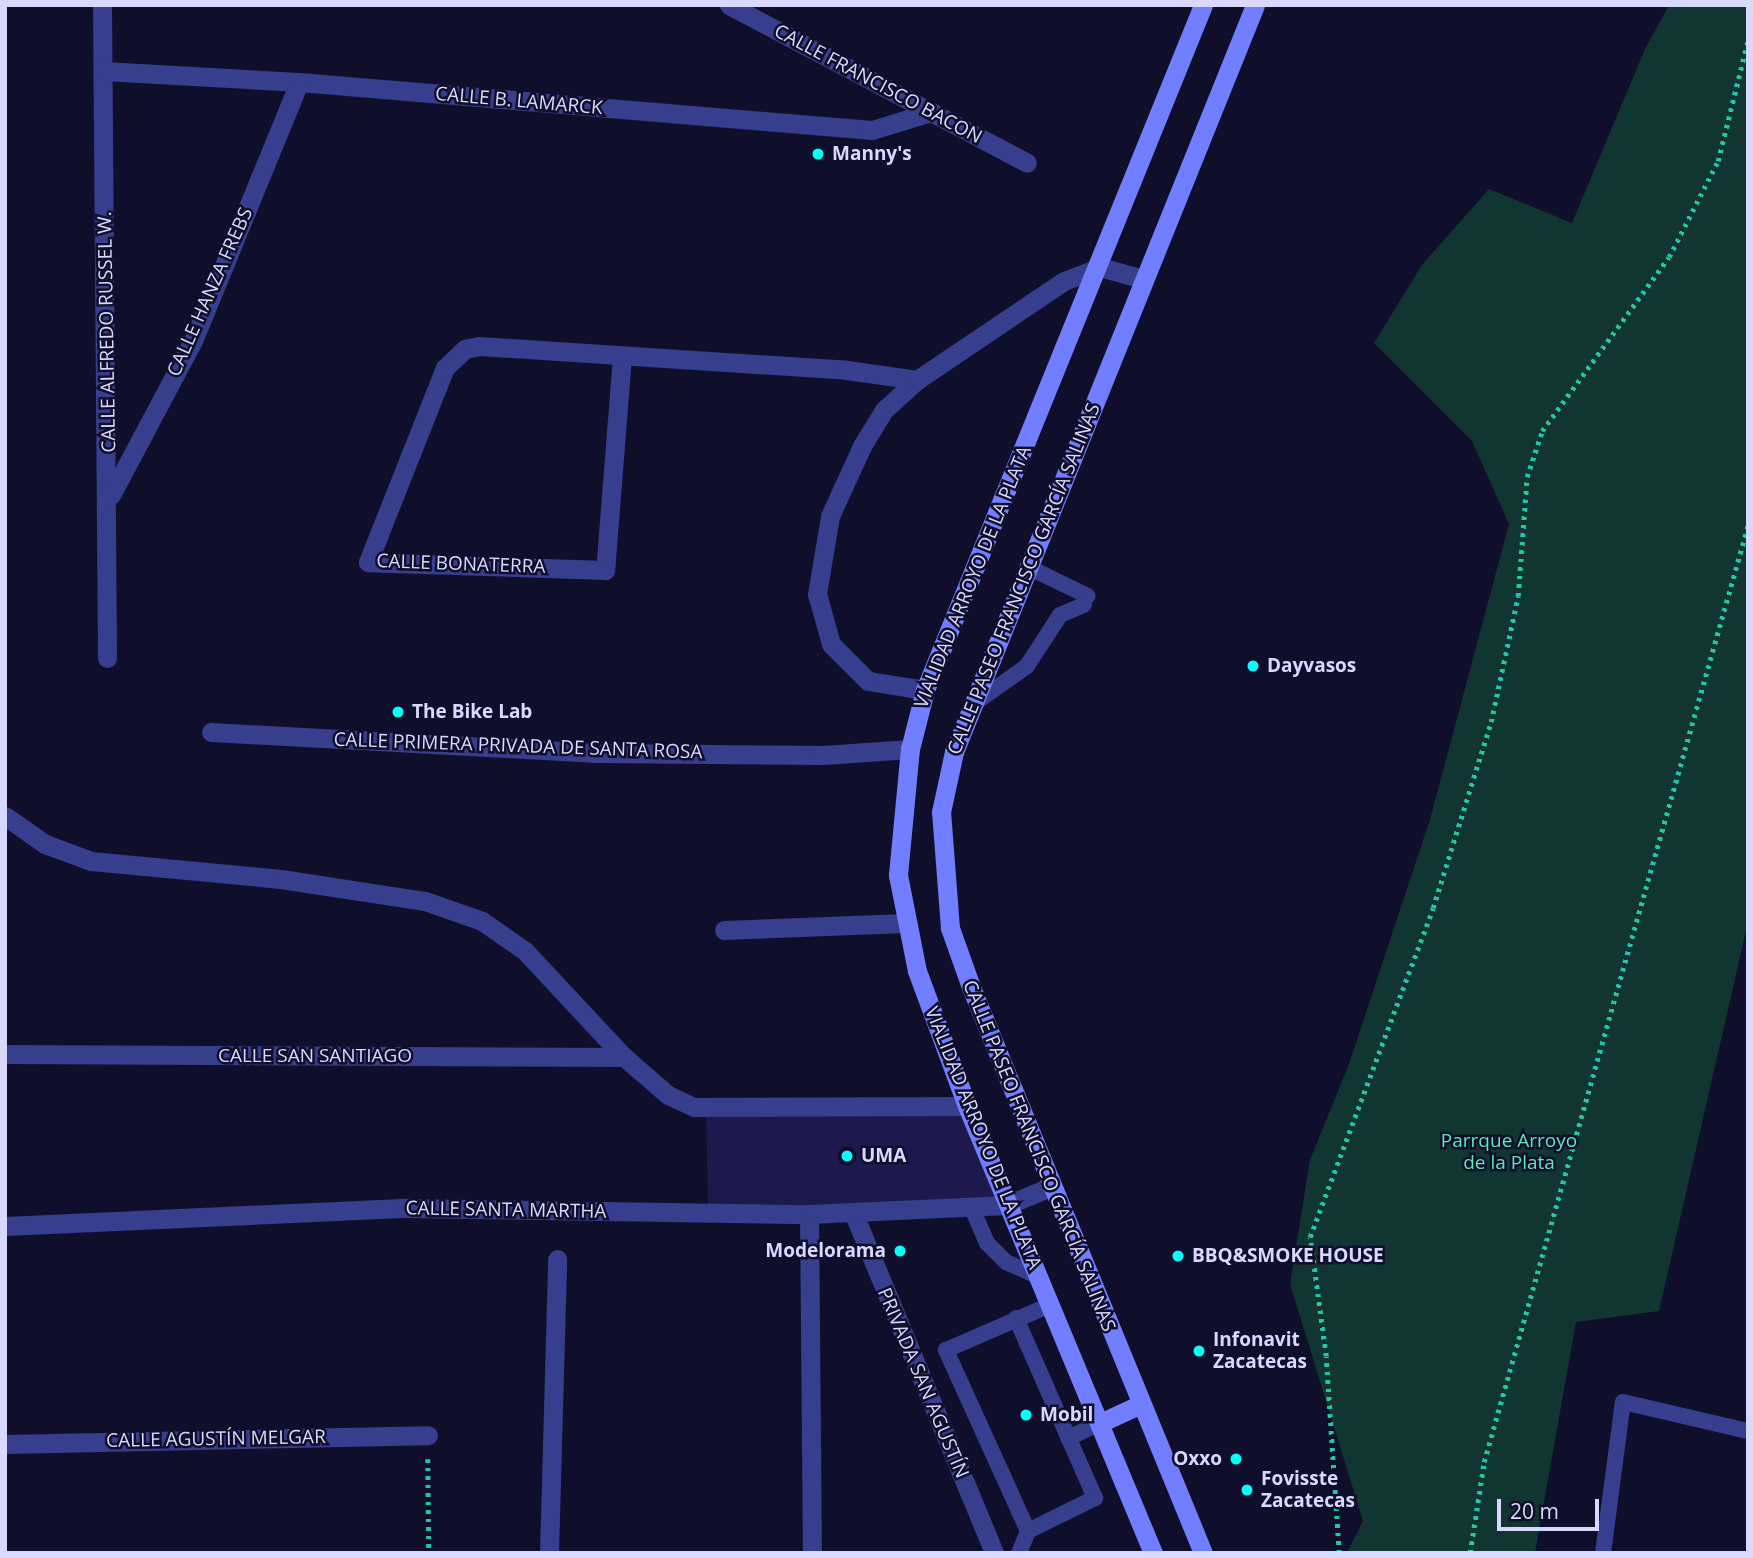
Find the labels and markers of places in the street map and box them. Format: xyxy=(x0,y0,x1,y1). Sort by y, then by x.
place label: Manny's xyxy=(832,143,912,165)
marker: Manny's xyxy=(810,146,826,162)
place label: Dayvasos xyxy=(1267,655,1356,677)
marker: Dayvasos xyxy=(1245,658,1261,674)
place label: The Bike Lab xyxy=(412,701,532,723)
marker: The Bike Lab xyxy=(390,704,406,720)
place label: UMA xyxy=(861,1145,906,1167)
marker: UMA xyxy=(839,1148,855,1164)
place label: Modelorama xyxy=(765,1240,886,1262)
marker: Modelorama xyxy=(892,1243,908,1259)
place label: BBQ&SMOKE HOUSE xyxy=(1192,1245,1384,1267)
marker: BBQ&SMOKE HOUSE xyxy=(1170,1248,1186,1264)
place label: Infonavit Zacatecas xyxy=(1213,1329,1307,1373)
marker: Infonavit Zacatecas xyxy=(1191,1343,1207,1359)
place label: Mobil xyxy=(1040,1404,1093,1426)
marker: Mobil xyxy=(1018,1407,1034,1423)
place label: Oxxo xyxy=(1173,1448,1222,1470)
marker: Oxxo xyxy=(1228,1451,1244,1467)
place label: Fovisste Zacatecas xyxy=(1261,1468,1355,1512)
marker: Fovisste Zacatecas xyxy=(1239,1482,1255,1498)

